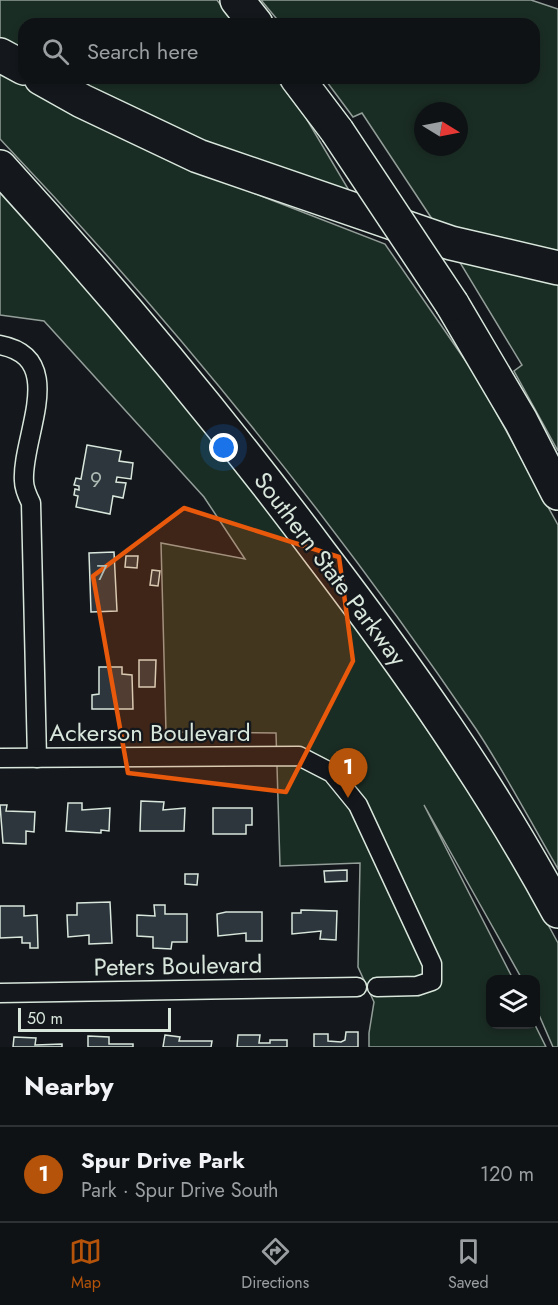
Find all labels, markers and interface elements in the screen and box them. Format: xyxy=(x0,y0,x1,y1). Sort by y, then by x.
search box xyxy=(18,18,540,84)
icon: search xyxy=(39,35,72,68)
text: Search here xyxy=(87,35,198,67)
north arrow xyxy=(414,102,468,156)
your location xyxy=(209,433,238,462)
street label: Southern State Parkway xyxy=(246,464,415,673)
house number: 9 xyxy=(90,465,102,495)
house number: 7 xyxy=(96,558,108,588)
street label: Ackerson Boulevard xyxy=(49,715,251,750)
pin: 1 xyxy=(328,748,368,798)
street label: Peters Boulevard xyxy=(93,947,263,984)
map controls xyxy=(486,975,540,1029)
button: layers xyxy=(486,975,540,1029)
scale bar xyxy=(18,1005,171,1032)
text: 50 m xyxy=(27,1007,63,1030)
text: Nearby xyxy=(24,1067,113,1105)
text: Spur Drive Park xyxy=(81,1144,245,1176)
text: 1 xyxy=(38,1160,49,1189)
text: 120 m xyxy=(480,1160,534,1189)
text: Park · Spur Drive South xyxy=(81,1176,279,1205)
tab: Map xyxy=(69,1235,102,1294)
tab: Directions xyxy=(241,1235,309,1294)
tab: Saved xyxy=(448,1235,489,1294)

